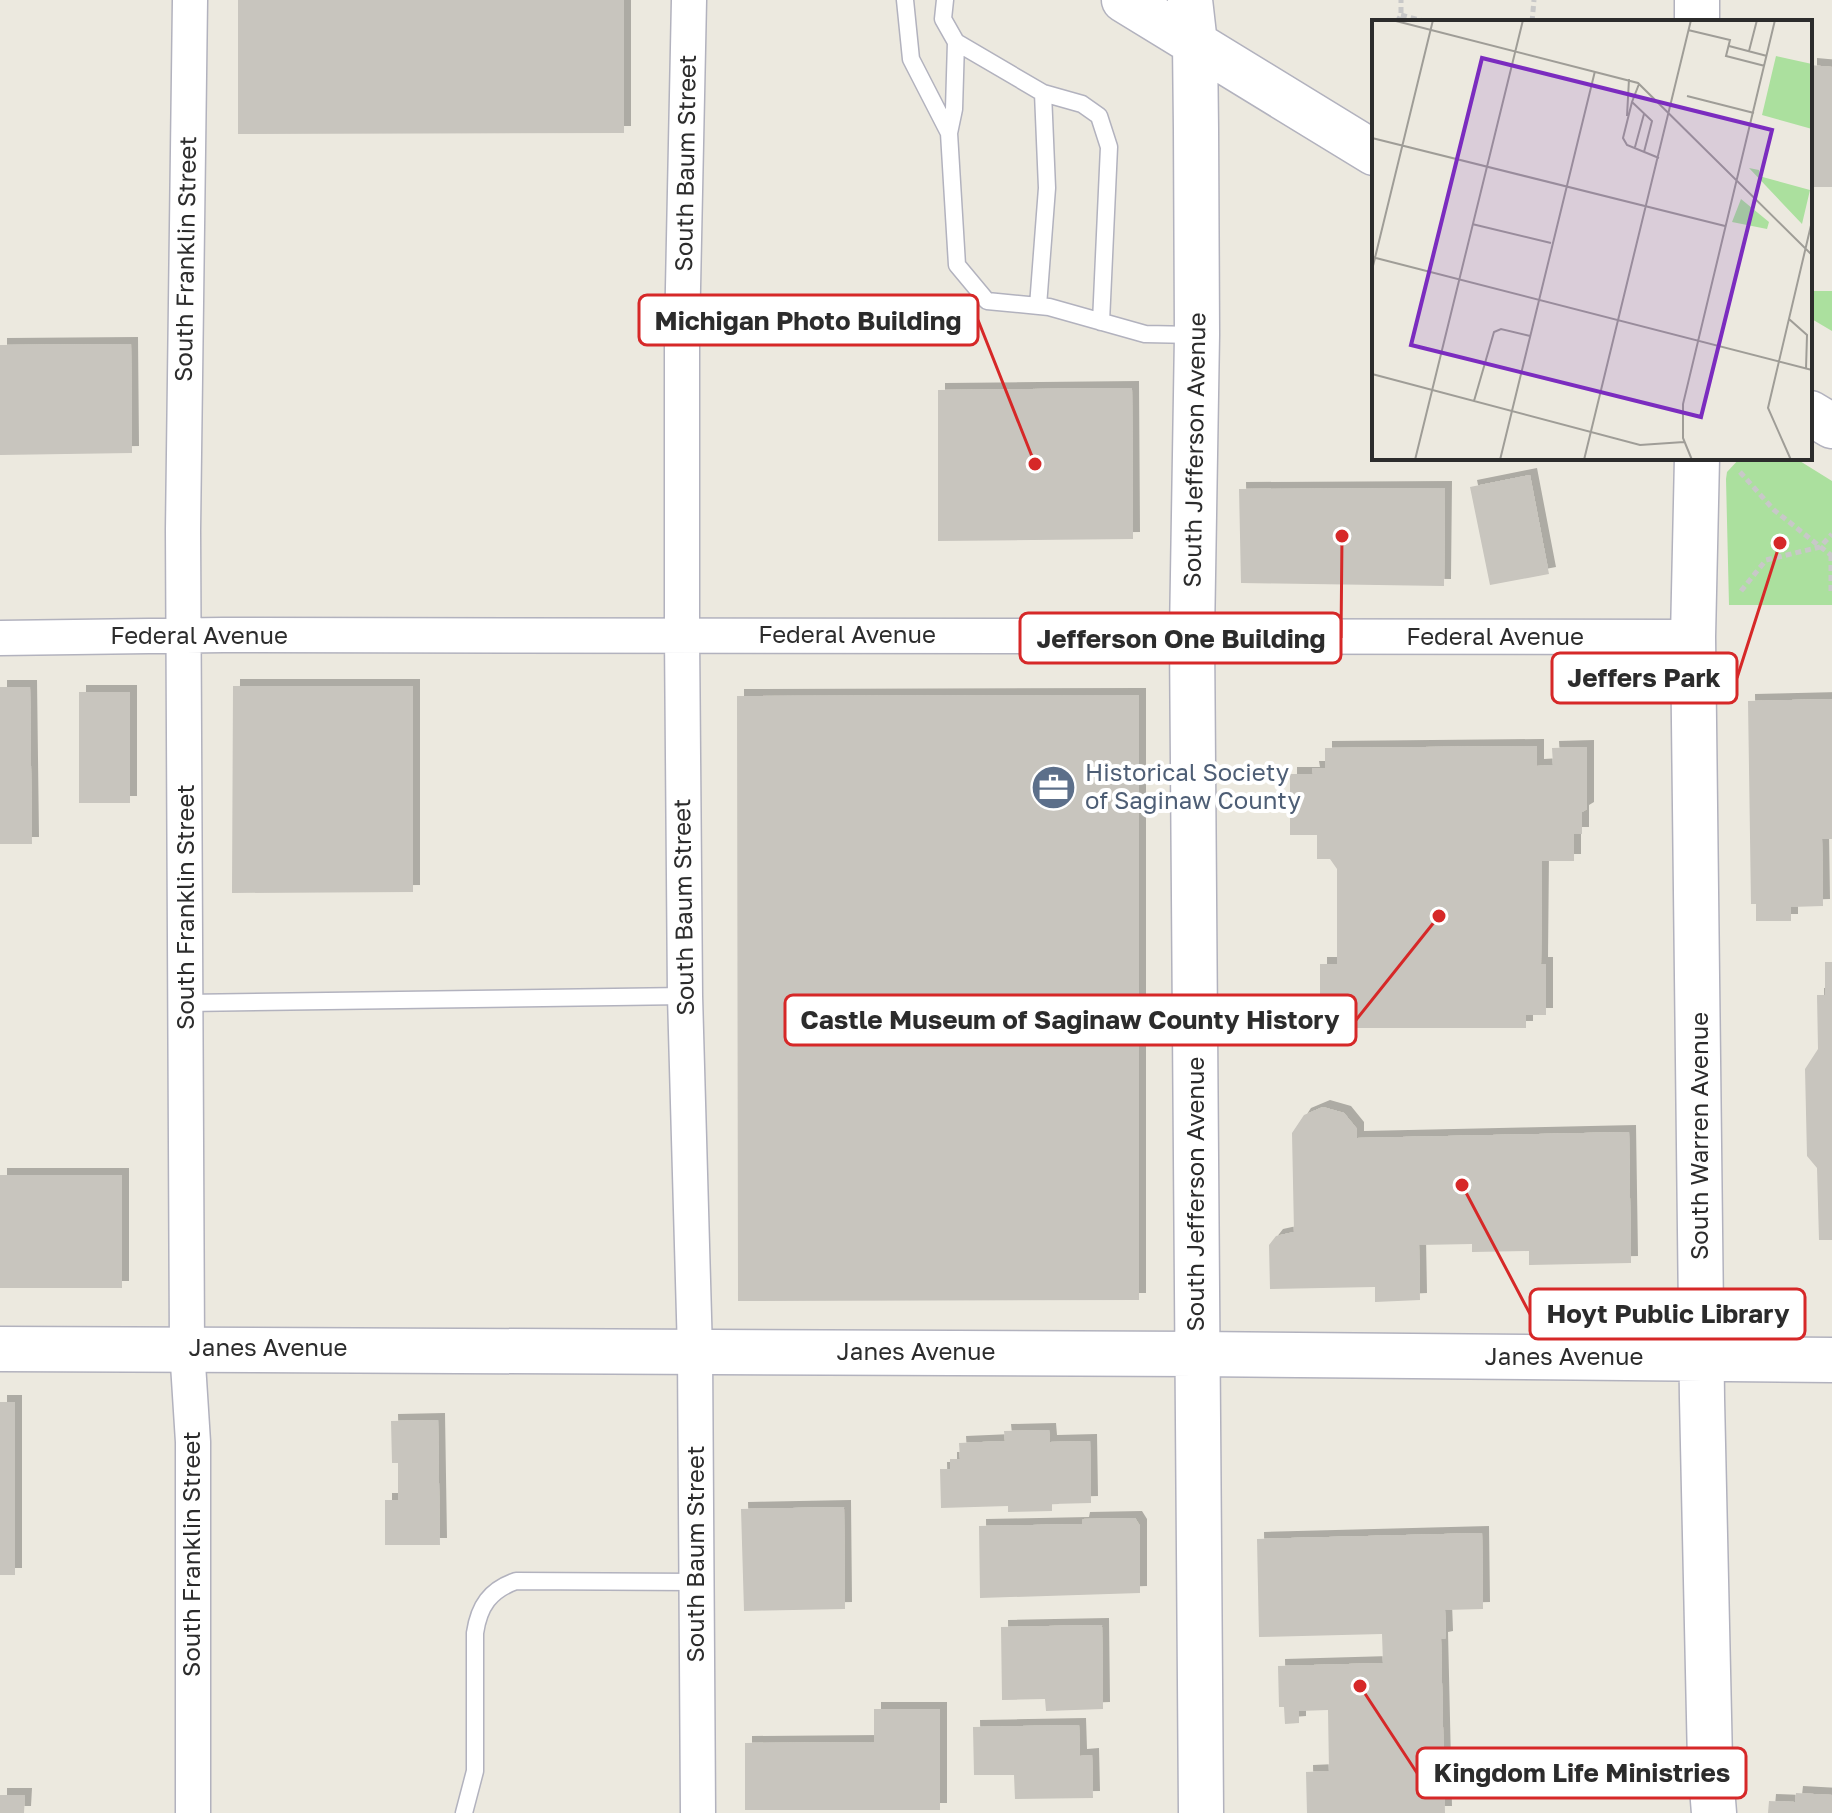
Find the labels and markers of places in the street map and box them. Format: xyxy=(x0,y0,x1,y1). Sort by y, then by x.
callout: Michigan Photo Building xyxy=(639,295,978,345)
callout: Jefferson One Building xyxy=(1020,613,1341,663)
callout: Jeffers Park xyxy=(1552,653,1737,703)
place label: Historical Society of Saginaw County xyxy=(1085,757,1301,814)
office icon: Historical Society of Saginaw County xyxy=(1030,763,1078,811)
callout: Castle Museum of Saginaw County History xyxy=(785,995,1356,1045)
callout: Hoyt Public Library xyxy=(1530,1289,1805,1339)
callout: Kingdom Life Ministries xyxy=(1417,1748,1746,1798)

